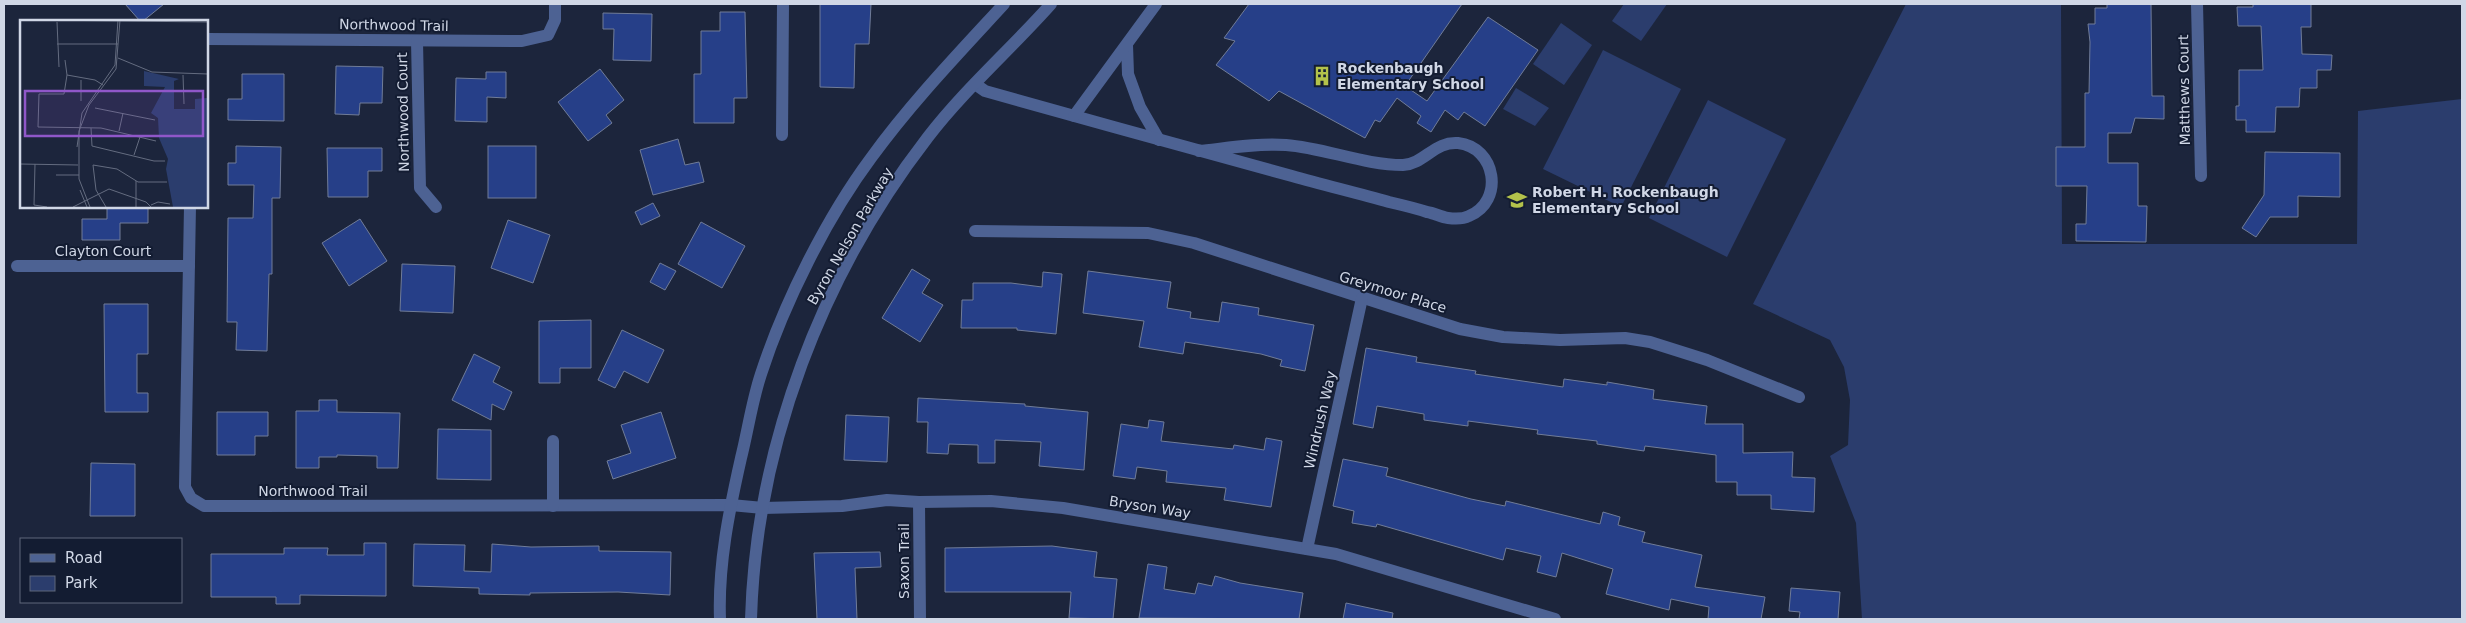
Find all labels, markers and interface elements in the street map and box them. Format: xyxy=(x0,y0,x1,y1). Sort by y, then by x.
street label: Northwood Trail xyxy=(339,16,449,34)
inset map xyxy=(20,20,208,208)
street label: Matthews Court xyxy=(2175,34,2193,146)
street label: Northwood Court xyxy=(394,52,412,172)
place label: Rockenbaugh Elementary School xyxy=(1337,60,1484,92)
building icon: Rockenbaugh Elementary School xyxy=(1311,65,1333,87)
street label: Byron Nelson Parkway xyxy=(804,164,896,308)
place label: Robert H. Rockenbaugh Elementary School xyxy=(1532,184,1719,216)
school or university icon: Robert H. Rockenbaugh Elementary School xyxy=(1506,189,1528,211)
street label: Clayton Court xyxy=(55,243,152,259)
street label: Greymoor Place xyxy=(1337,268,1449,316)
street label: Windrush Way xyxy=(1301,369,1339,471)
street label: Northwood Trail xyxy=(258,483,368,499)
street label: Bryson Way xyxy=(1108,493,1192,521)
street label: Saxon Trail xyxy=(896,523,912,599)
legend xyxy=(20,538,182,603)
text: Road xyxy=(65,549,103,567)
text: Park xyxy=(65,574,98,592)

